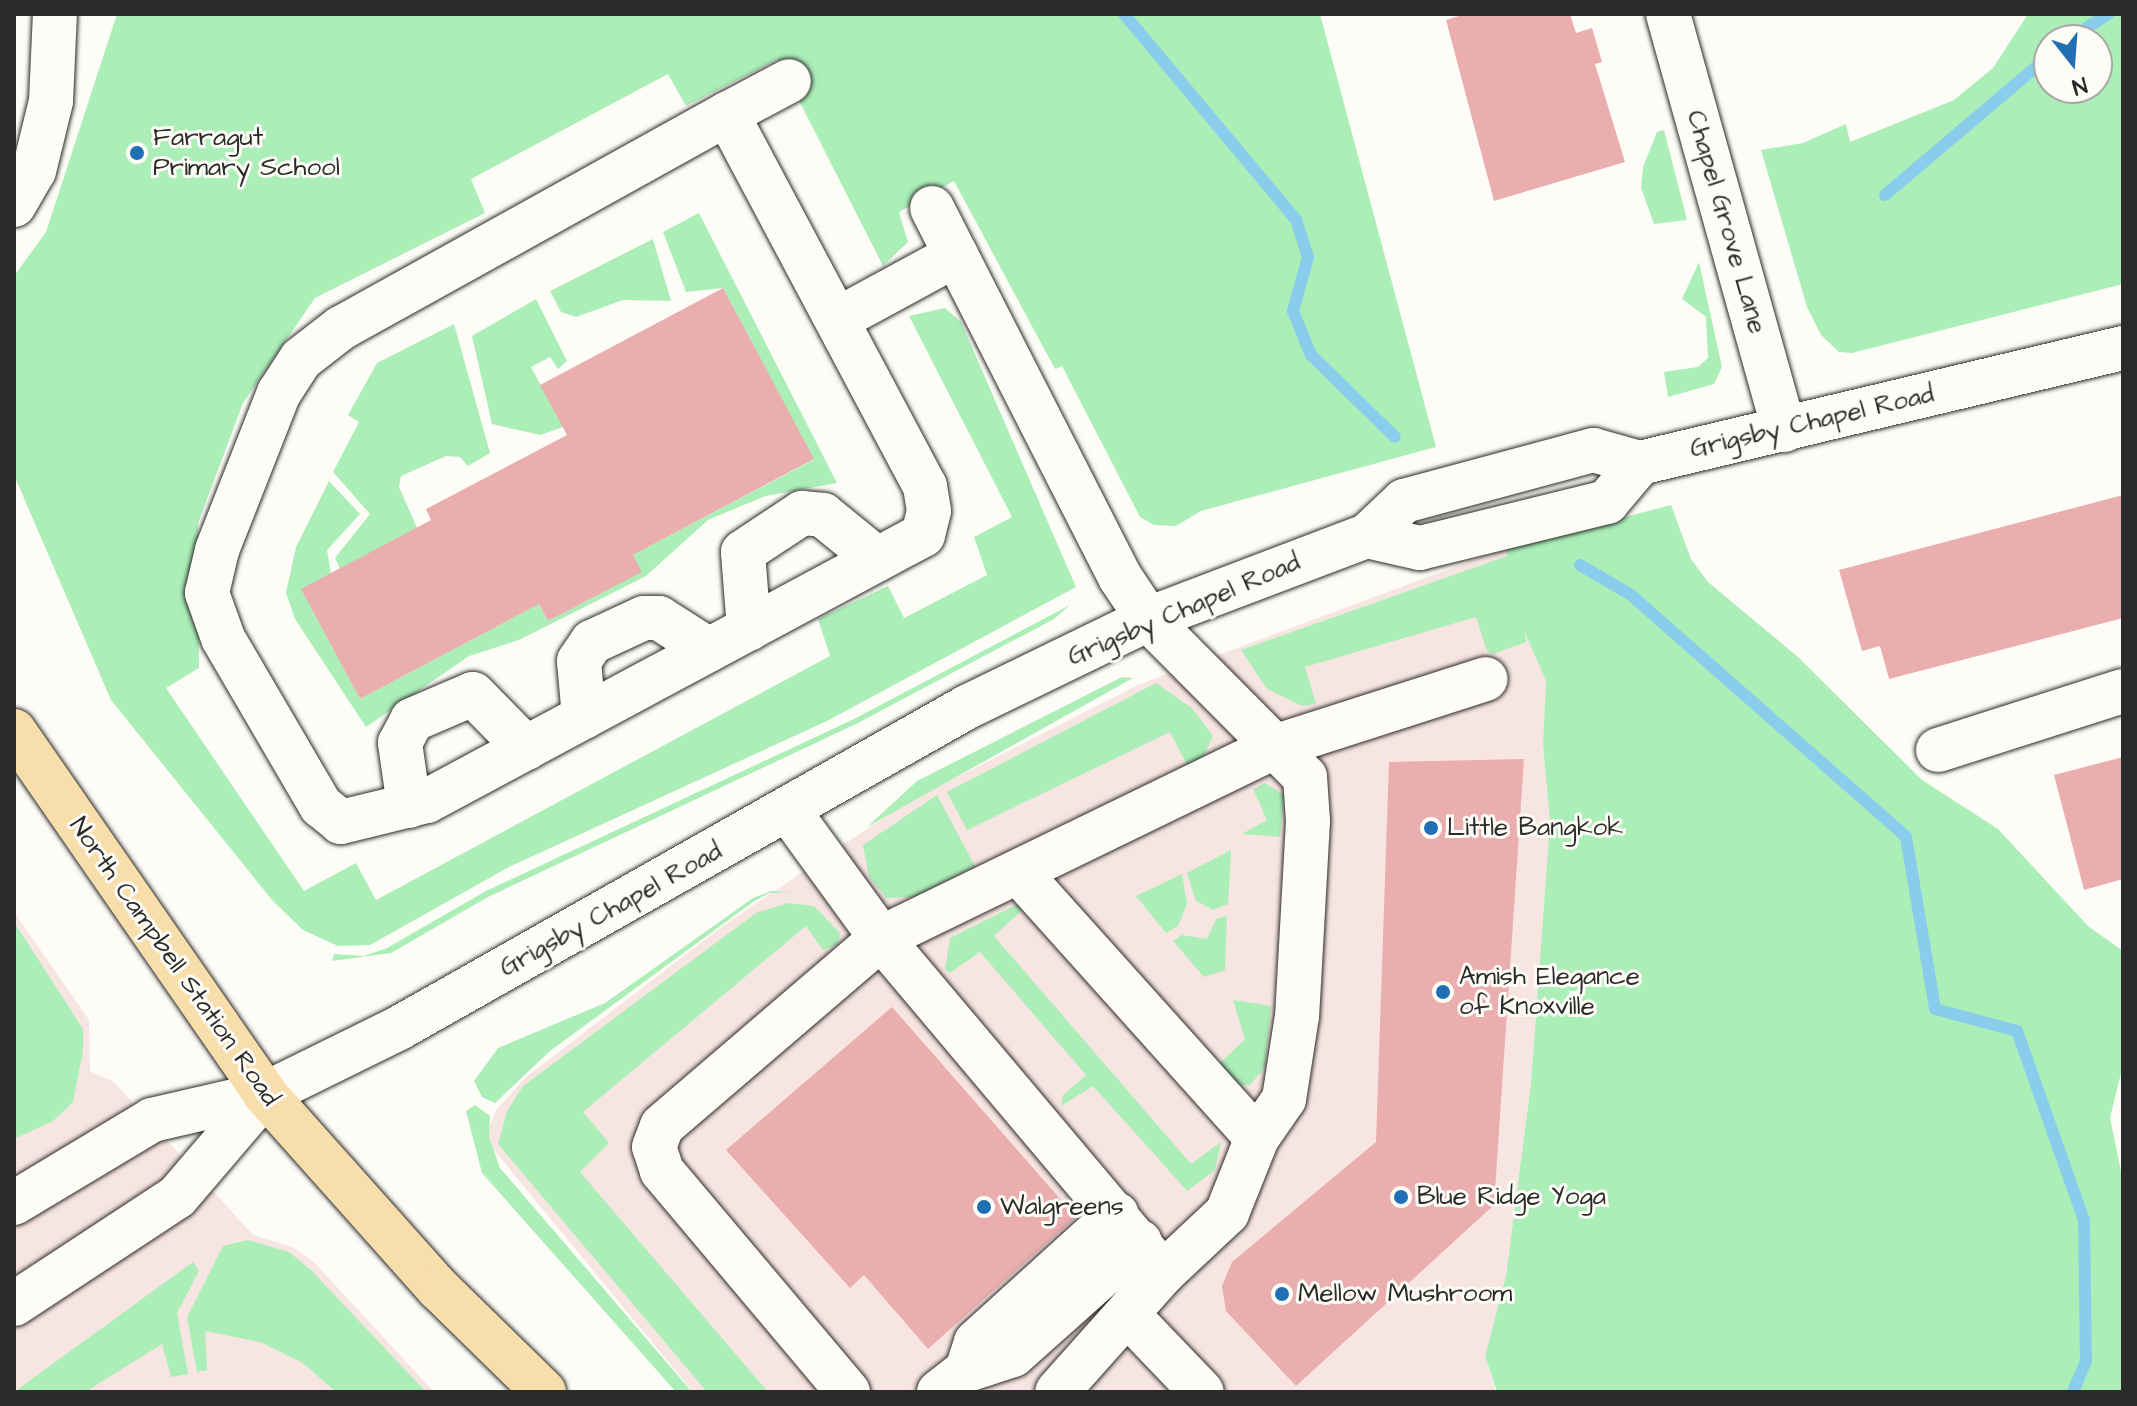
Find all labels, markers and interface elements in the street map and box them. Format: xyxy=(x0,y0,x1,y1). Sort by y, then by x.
north arrow xyxy=(2033,24,2113,104)
text: N xyxy=(2068,69,2091,102)
street label: Chapel Grove Lane xyxy=(1679,107,1773,337)
place label: Farragut Primary School xyxy=(153,122,340,184)
marker: Farragut Primary School xyxy=(128,144,146,162)
street label: Grigsby Chapel Road xyxy=(1687,379,1937,465)
street label: Grigsby Chapel Road xyxy=(1063,547,1305,673)
street label: North Campbell Station Road xyxy=(62,812,286,1112)
place label: Little Bangkok xyxy=(1447,812,1623,844)
marker: Little Bangkok xyxy=(1422,819,1440,837)
street label: Grigsby Chapel Road xyxy=(494,836,728,984)
place label: Amish Elegance of Knoxville xyxy=(1459,961,1640,1022)
marker: Amish Elegance of Knoxville xyxy=(1434,983,1452,1001)
place label: Blue Ridge Yoga xyxy=(1417,1181,1606,1213)
marker: Blue Ridge Yoga xyxy=(1392,1188,1410,1206)
place label: Walgreens xyxy=(1000,1191,1124,1223)
marker: Walgreens xyxy=(975,1198,993,1216)
place label: Mellow Mushroom xyxy=(1298,1278,1512,1310)
marker: Mellow Mushroom xyxy=(1273,1285,1291,1303)

